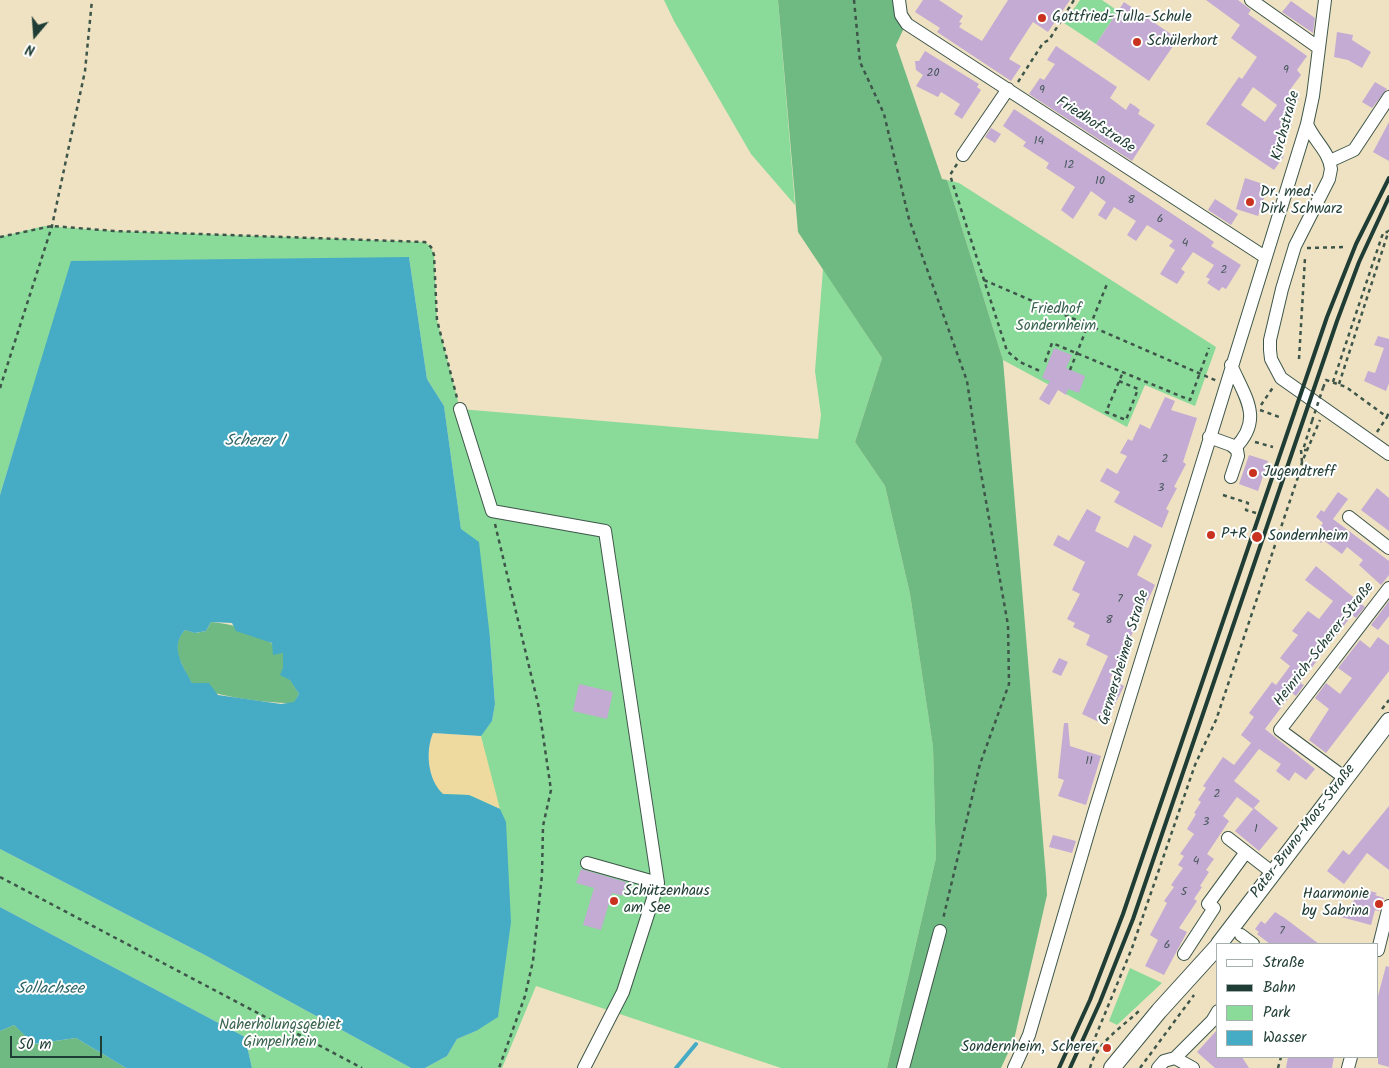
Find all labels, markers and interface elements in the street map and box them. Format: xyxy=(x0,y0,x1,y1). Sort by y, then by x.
place label: Gottfried-Tulla-Schule xyxy=(1052,9,1192,27)
north arrow xyxy=(10,10,60,60)
marker: Gottfried-Tulla-Schule xyxy=(1036,12,1048,24)
place label: Schülerhort xyxy=(1147,33,1218,51)
marker: Schülerhort xyxy=(1131,36,1143,48)
text: N xyxy=(23,37,38,61)
house number: 9 xyxy=(1283,64,1289,78)
house number: 20 xyxy=(927,67,939,81)
house number: 9 xyxy=(1039,84,1045,98)
street label: Kirchstraße xyxy=(1269,89,1305,163)
street label: Friedhofstraße xyxy=(1052,94,1138,158)
house number: 14 xyxy=(1034,135,1044,149)
house number: 12 xyxy=(1064,159,1074,173)
house number: 10 xyxy=(1095,175,1105,189)
place label: Dr. med. Dirk Schwarz xyxy=(1260,184,1343,219)
house number: 8 xyxy=(1127,194,1135,208)
marker: Dr. med. Dirk Schwarz xyxy=(1244,196,1256,208)
house number: 6 xyxy=(1157,213,1163,227)
house number: 4 xyxy=(1182,237,1188,251)
house number: 2 xyxy=(1221,264,1227,278)
park label: Friedhof Sondernheim xyxy=(1016,301,1096,336)
water label: Scherer I xyxy=(225,432,285,452)
house number: 2 xyxy=(1162,453,1168,467)
place label: Jugendtreff xyxy=(1263,464,1335,482)
marker: Jugendtreff xyxy=(1247,467,1259,479)
house number: 3 xyxy=(1158,482,1164,496)
place label: P+R xyxy=(1221,526,1247,544)
place label: Sondernheim xyxy=(1268,528,1348,546)
marker: P+R xyxy=(1205,529,1217,541)
marker: Sondernheim xyxy=(1250,530,1264,544)
street label: Heinrich-Scherer-Straße xyxy=(1271,579,1379,711)
street label: Germersheimer Straße xyxy=(1096,588,1154,728)
house number: 7 xyxy=(1117,593,1123,607)
house number: 8 xyxy=(1105,614,1113,628)
house number: 11 xyxy=(1085,755,1093,769)
street label: Pater-Bruno-Moos-Straße xyxy=(1248,761,1360,903)
house number: 2 xyxy=(1214,788,1220,802)
house number: 3 xyxy=(1203,816,1209,830)
house number: 1 xyxy=(1254,823,1258,837)
house number: 4 xyxy=(1193,855,1199,869)
place label: Schützenhaus am See xyxy=(624,883,710,918)
house number: 5 xyxy=(1181,886,1187,900)
place label: Haarmonie by Sabrina xyxy=(1302,886,1369,921)
marker: Schützenhaus am See xyxy=(608,895,620,907)
marker: Haarmonie by Sabrina xyxy=(1373,898,1385,910)
house number: 7 xyxy=(1279,925,1285,939)
house number: 6 xyxy=(1164,939,1170,953)
legend xyxy=(1216,943,1379,1058)
text: Straße xyxy=(1263,951,1304,975)
text: Bahn xyxy=(1263,976,1296,1000)
water label: Sollachsee xyxy=(16,980,84,1000)
text: Park xyxy=(1263,1001,1290,1025)
park label: Naherholungsgebiet Gimpelrhein xyxy=(219,1017,341,1052)
scale bar xyxy=(12,1026,105,1058)
text: Wasser xyxy=(1263,1026,1306,1050)
text: 50 m xyxy=(18,1033,52,1057)
place label: Sondernheim, Scherer xyxy=(961,1039,1097,1057)
marker: Sondernheim, Scherer xyxy=(1101,1042,1113,1054)

